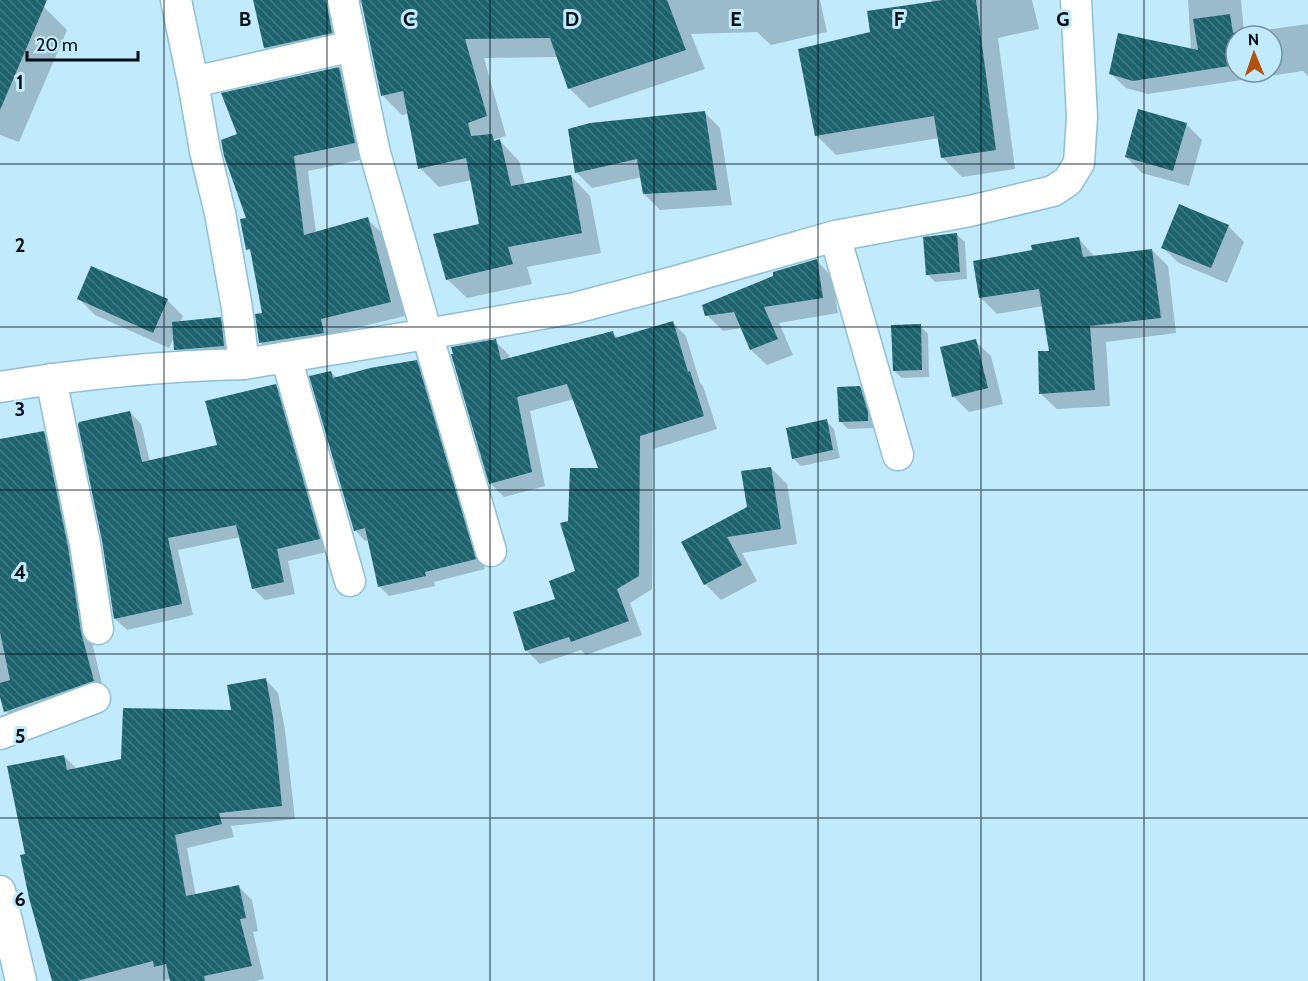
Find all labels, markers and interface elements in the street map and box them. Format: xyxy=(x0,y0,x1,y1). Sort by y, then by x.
text: B xyxy=(239,7,251,31)
text: C xyxy=(403,7,415,31)
text: D xyxy=(565,7,579,31)
text: E xyxy=(730,7,742,31)
text: F xyxy=(894,7,905,31)
text: G xyxy=(1056,7,1070,31)
scale bar xyxy=(27,24,138,62)
north arrow xyxy=(1224,24,1284,84)
text: N xyxy=(1248,30,1259,49)
text: 20 m xyxy=(36,34,78,56)
text: 1 xyxy=(16,70,24,94)
text: 2 xyxy=(15,233,25,257)
text: 3 xyxy=(15,397,25,421)
text: 4 xyxy=(14,560,26,584)
text: 5 xyxy=(15,724,25,748)
text: 6 xyxy=(14,887,26,911)

